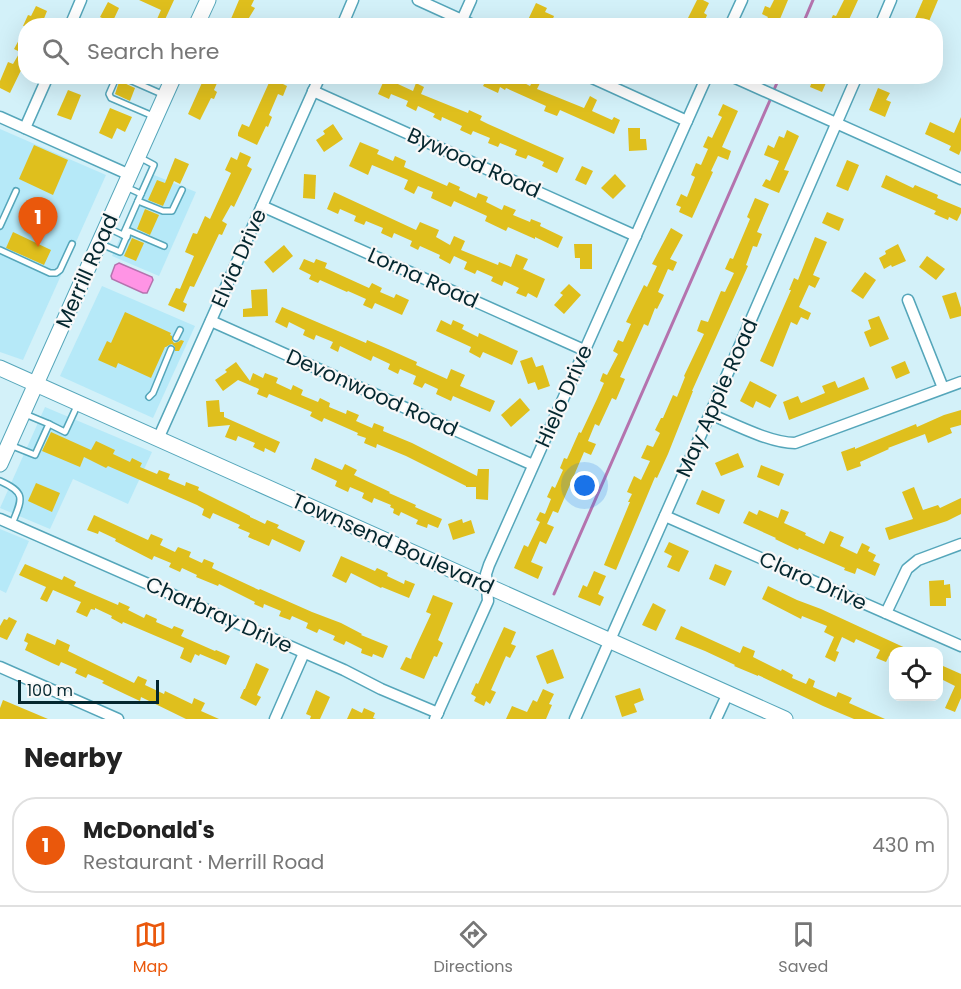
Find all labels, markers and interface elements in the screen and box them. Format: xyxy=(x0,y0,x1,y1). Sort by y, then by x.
search box xyxy=(18,18,943,84)
icon: search xyxy=(39,35,72,68)
text: Search here xyxy=(87,36,220,67)
street label: Bywood Road xyxy=(403,120,546,205)
pin: 1 xyxy=(18,198,57,247)
street label: Elvia Drive xyxy=(204,204,273,312)
street label: Merrill Road xyxy=(48,209,125,333)
street label: Lorna Road xyxy=(363,240,483,315)
street label: May Apple Road xyxy=(669,314,764,482)
street label: Hielo Drive xyxy=(528,340,599,452)
street label: Devonwood Road xyxy=(282,342,463,443)
your location xyxy=(570,471,599,500)
street label: Townsend Boulevard xyxy=(287,486,499,601)
street label: Claro Drive xyxy=(755,544,872,617)
street label: Charbray Drive xyxy=(141,569,297,660)
map controls xyxy=(889,647,943,701)
button: locate xyxy=(889,647,943,701)
scale bar xyxy=(18,677,159,704)
text: 100 m xyxy=(27,679,73,702)
text: Nearby xyxy=(24,740,122,776)
text: McDonald's xyxy=(83,815,215,846)
text: 1 xyxy=(42,831,49,859)
text: 430 m xyxy=(872,831,935,859)
text: Restaurant · Merrill Road xyxy=(83,848,324,876)
tab: Map xyxy=(133,918,168,979)
tab: Directions xyxy=(434,918,513,979)
tab: Saved xyxy=(778,918,828,979)

